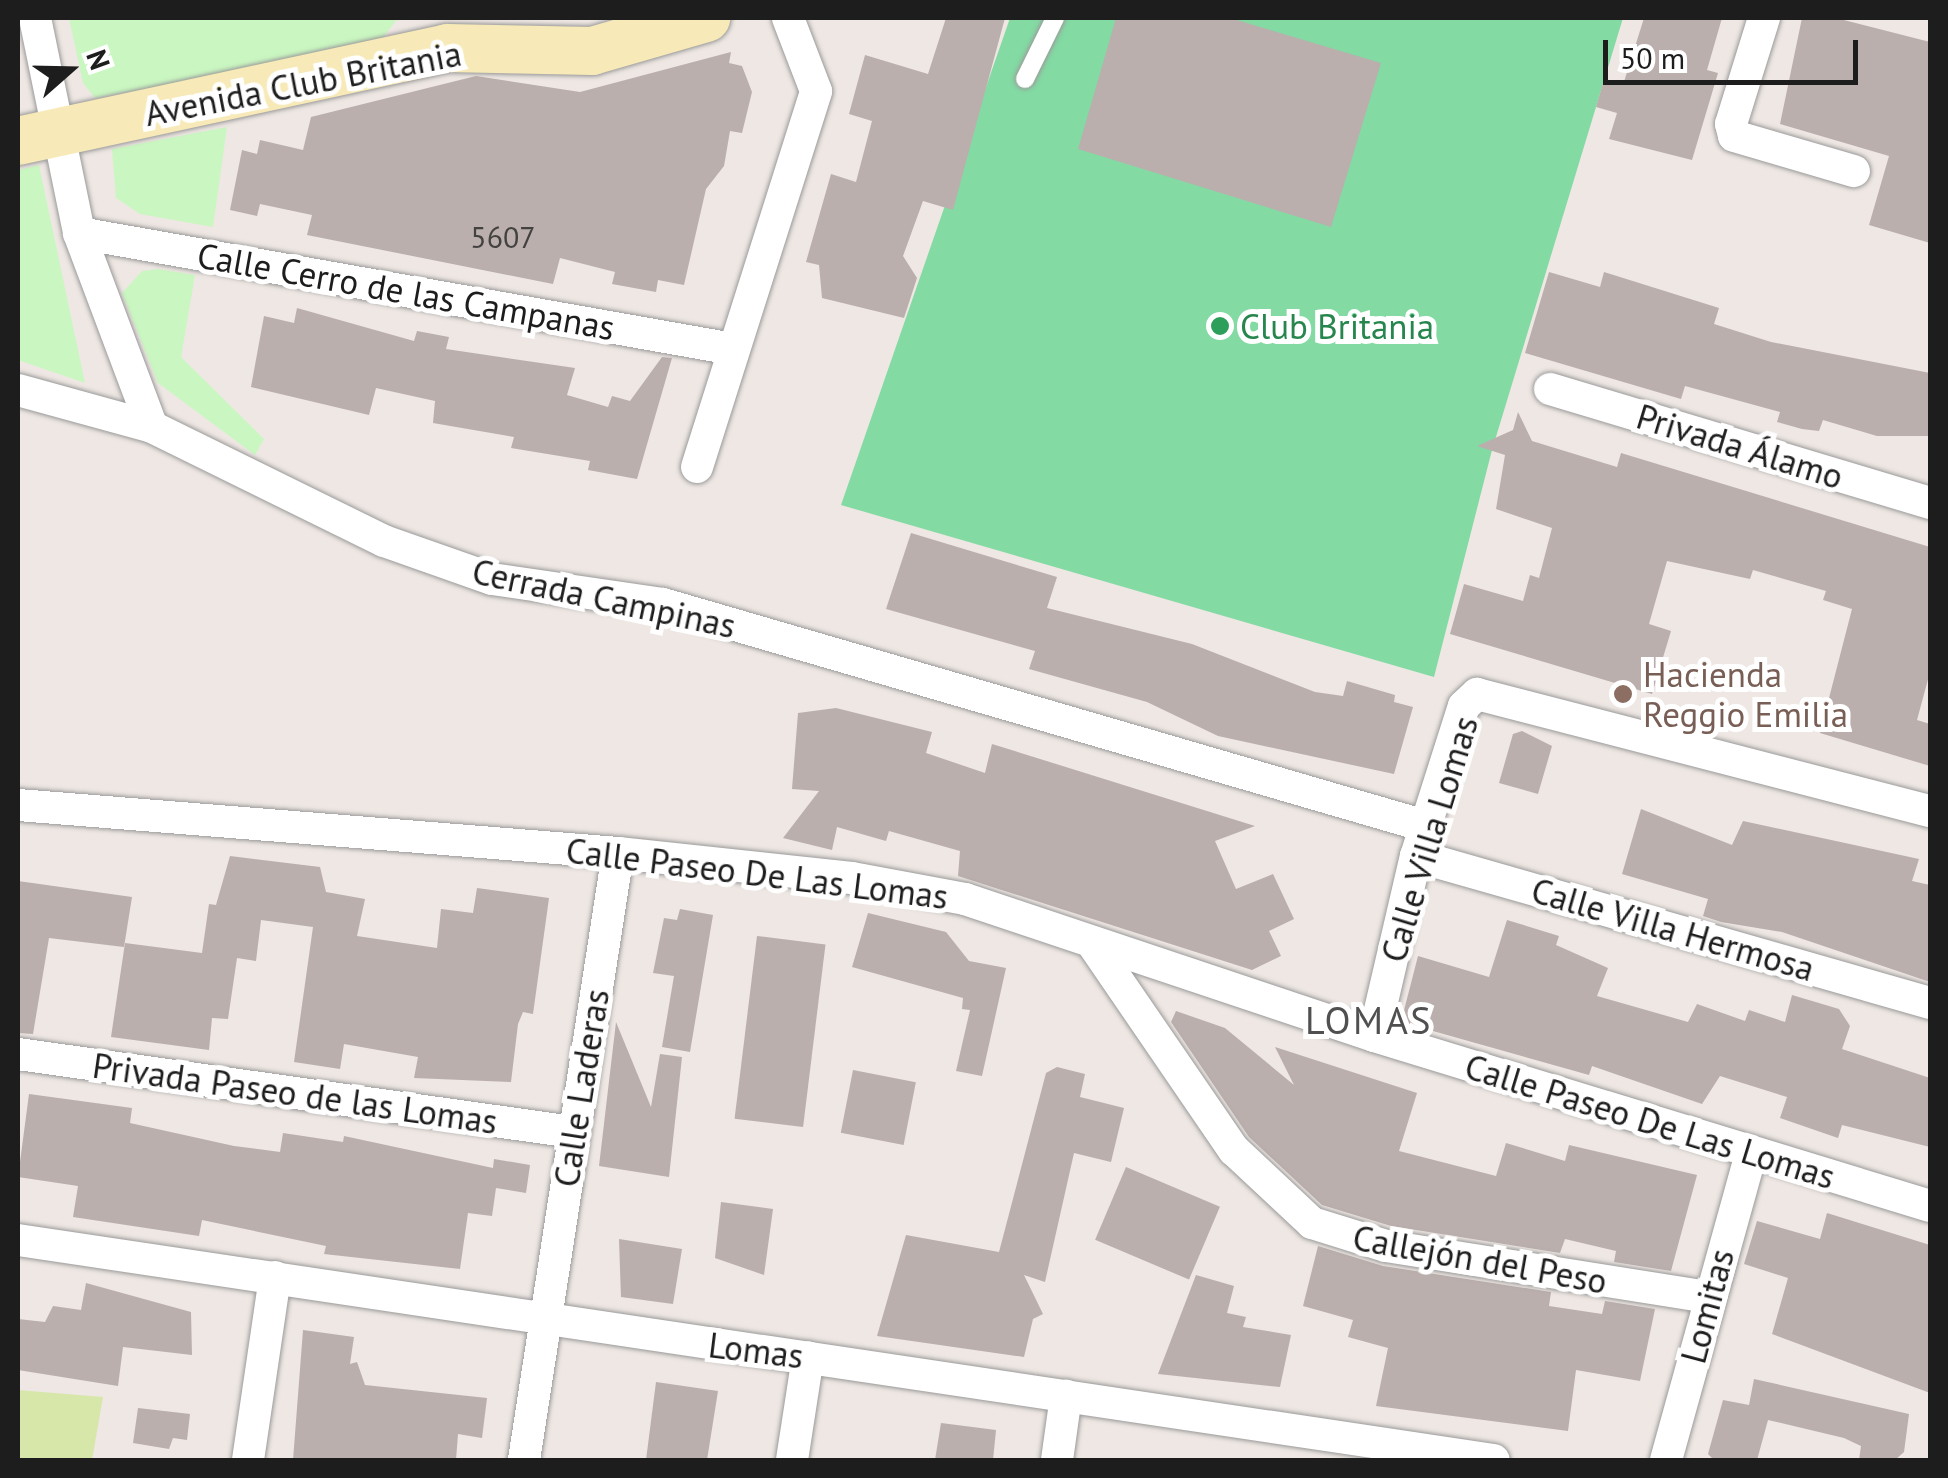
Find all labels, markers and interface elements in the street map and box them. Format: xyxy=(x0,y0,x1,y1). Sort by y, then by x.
north arrow xyxy=(20,20,120,120)
scale bar xyxy=(1608,20,1863,82)
street label: Avenida Club Britania xyxy=(141,32,465,134)
text: 50 m xyxy=(1620,38,1685,77)
text: N xyxy=(78,45,119,75)
house number: 5607 xyxy=(470,219,536,255)
street label: Calle Cerro de las Campanas xyxy=(194,234,618,348)
place label: Club Britania xyxy=(1240,305,1434,347)
marker: Club Britania xyxy=(1209,315,1231,337)
street label: Privada Álamo xyxy=(1631,395,1849,497)
street label: Cerrada Campinas xyxy=(469,550,739,646)
place label: Hacienda Reggio Emilia xyxy=(1643,653,1848,735)
marker: Hacienda Reggio Emilia xyxy=(1612,683,1634,705)
street label: Calle Villa Lomas xyxy=(1371,710,1487,968)
street label: Calle Paseo De Las Lomas xyxy=(564,829,950,917)
street label: Calle Villa Hermosa xyxy=(1526,868,1820,990)
street label: Calle Laderas xyxy=(545,986,617,1190)
district label: LOMAS xyxy=(1305,997,1433,1043)
street label: Privada Paseo de las Lomas xyxy=(90,1044,500,1142)
street label: Calle Paseo De Las Lomas xyxy=(1460,1045,1840,1197)
street label: Callejón del Peso xyxy=(1350,1216,1610,1302)
street label: Lomitas xyxy=(1672,1244,1742,1368)
street label: Lomas xyxy=(706,1323,806,1377)

